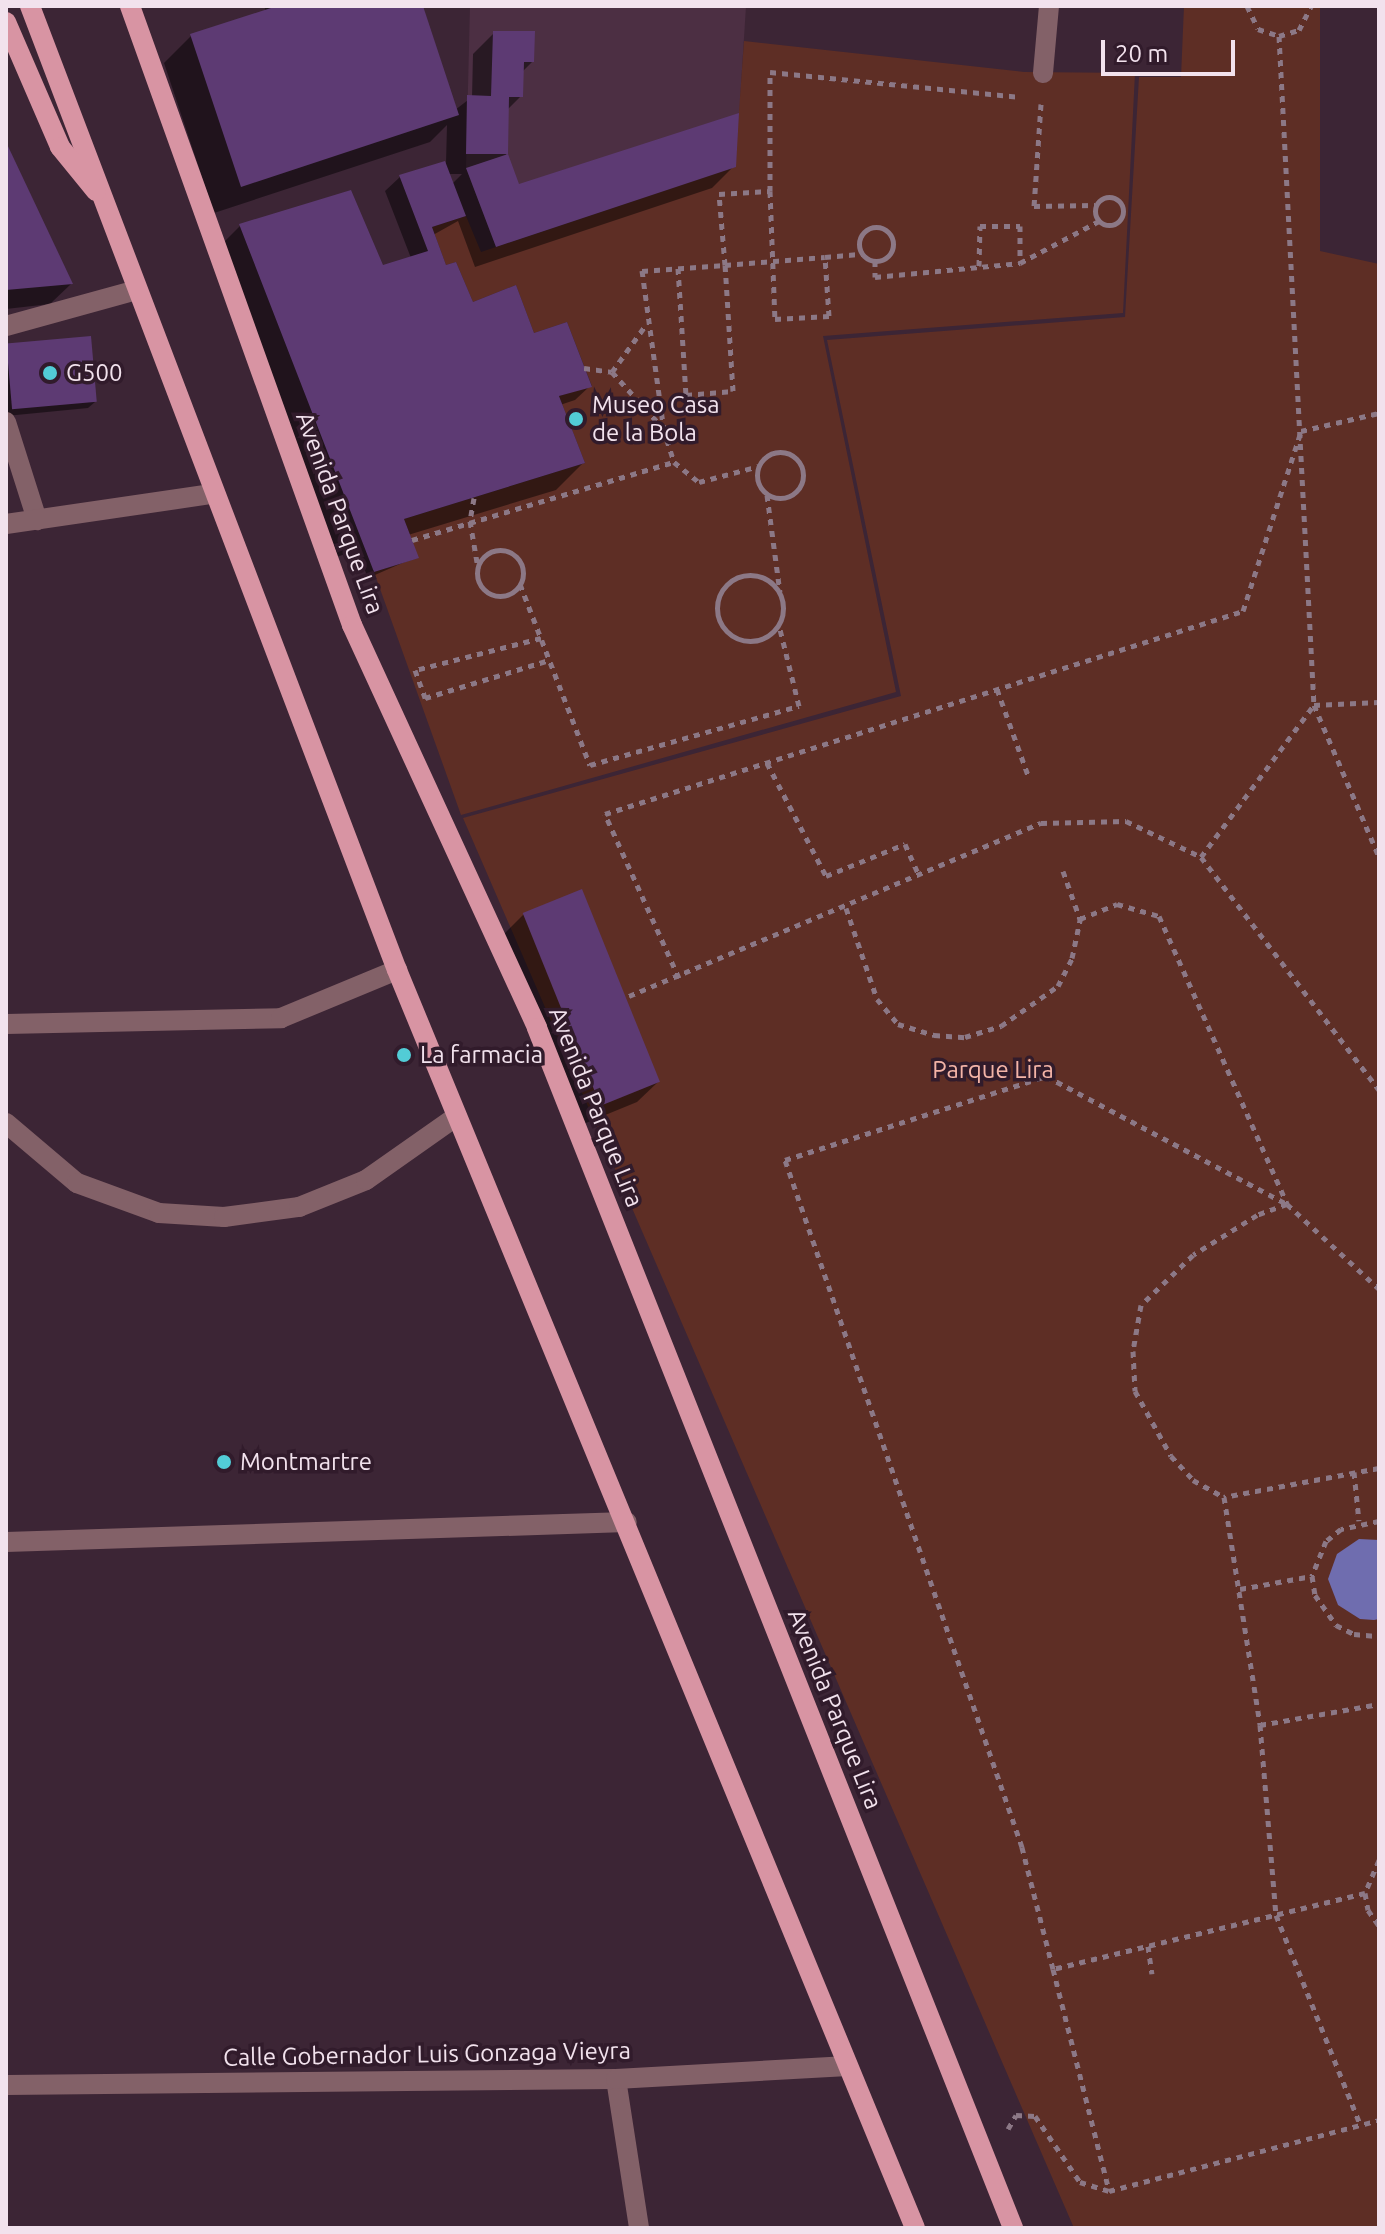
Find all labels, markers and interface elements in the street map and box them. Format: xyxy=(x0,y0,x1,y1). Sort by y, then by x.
scale bar xyxy=(1105,24,1239,74)
text: 20 m xyxy=(1115,40,1168,67)
place label: G500 xyxy=(66,359,123,387)
marker: G500 xyxy=(41,364,59,382)
place label: Museo Casa de la Bola xyxy=(592,391,720,447)
street label: Avenida Parque Lira xyxy=(290,408,390,618)
marker: Museo Casa de la Bola xyxy=(567,410,585,428)
street label: Avenida Parque Lira xyxy=(543,1003,649,1211)
place label: La farmacia xyxy=(420,1041,543,1069)
marker: La farmacia xyxy=(395,1046,413,1064)
park label: Parque Lira xyxy=(932,1056,1054,1084)
place label: Montmartre xyxy=(240,1448,372,1476)
marker: Montmartre xyxy=(215,1453,233,1471)
street label: Avenida Parque Lira xyxy=(782,1605,888,1813)
street label: Calle Gobernador Luis Gonzaga Vieyra xyxy=(223,2036,631,2072)

